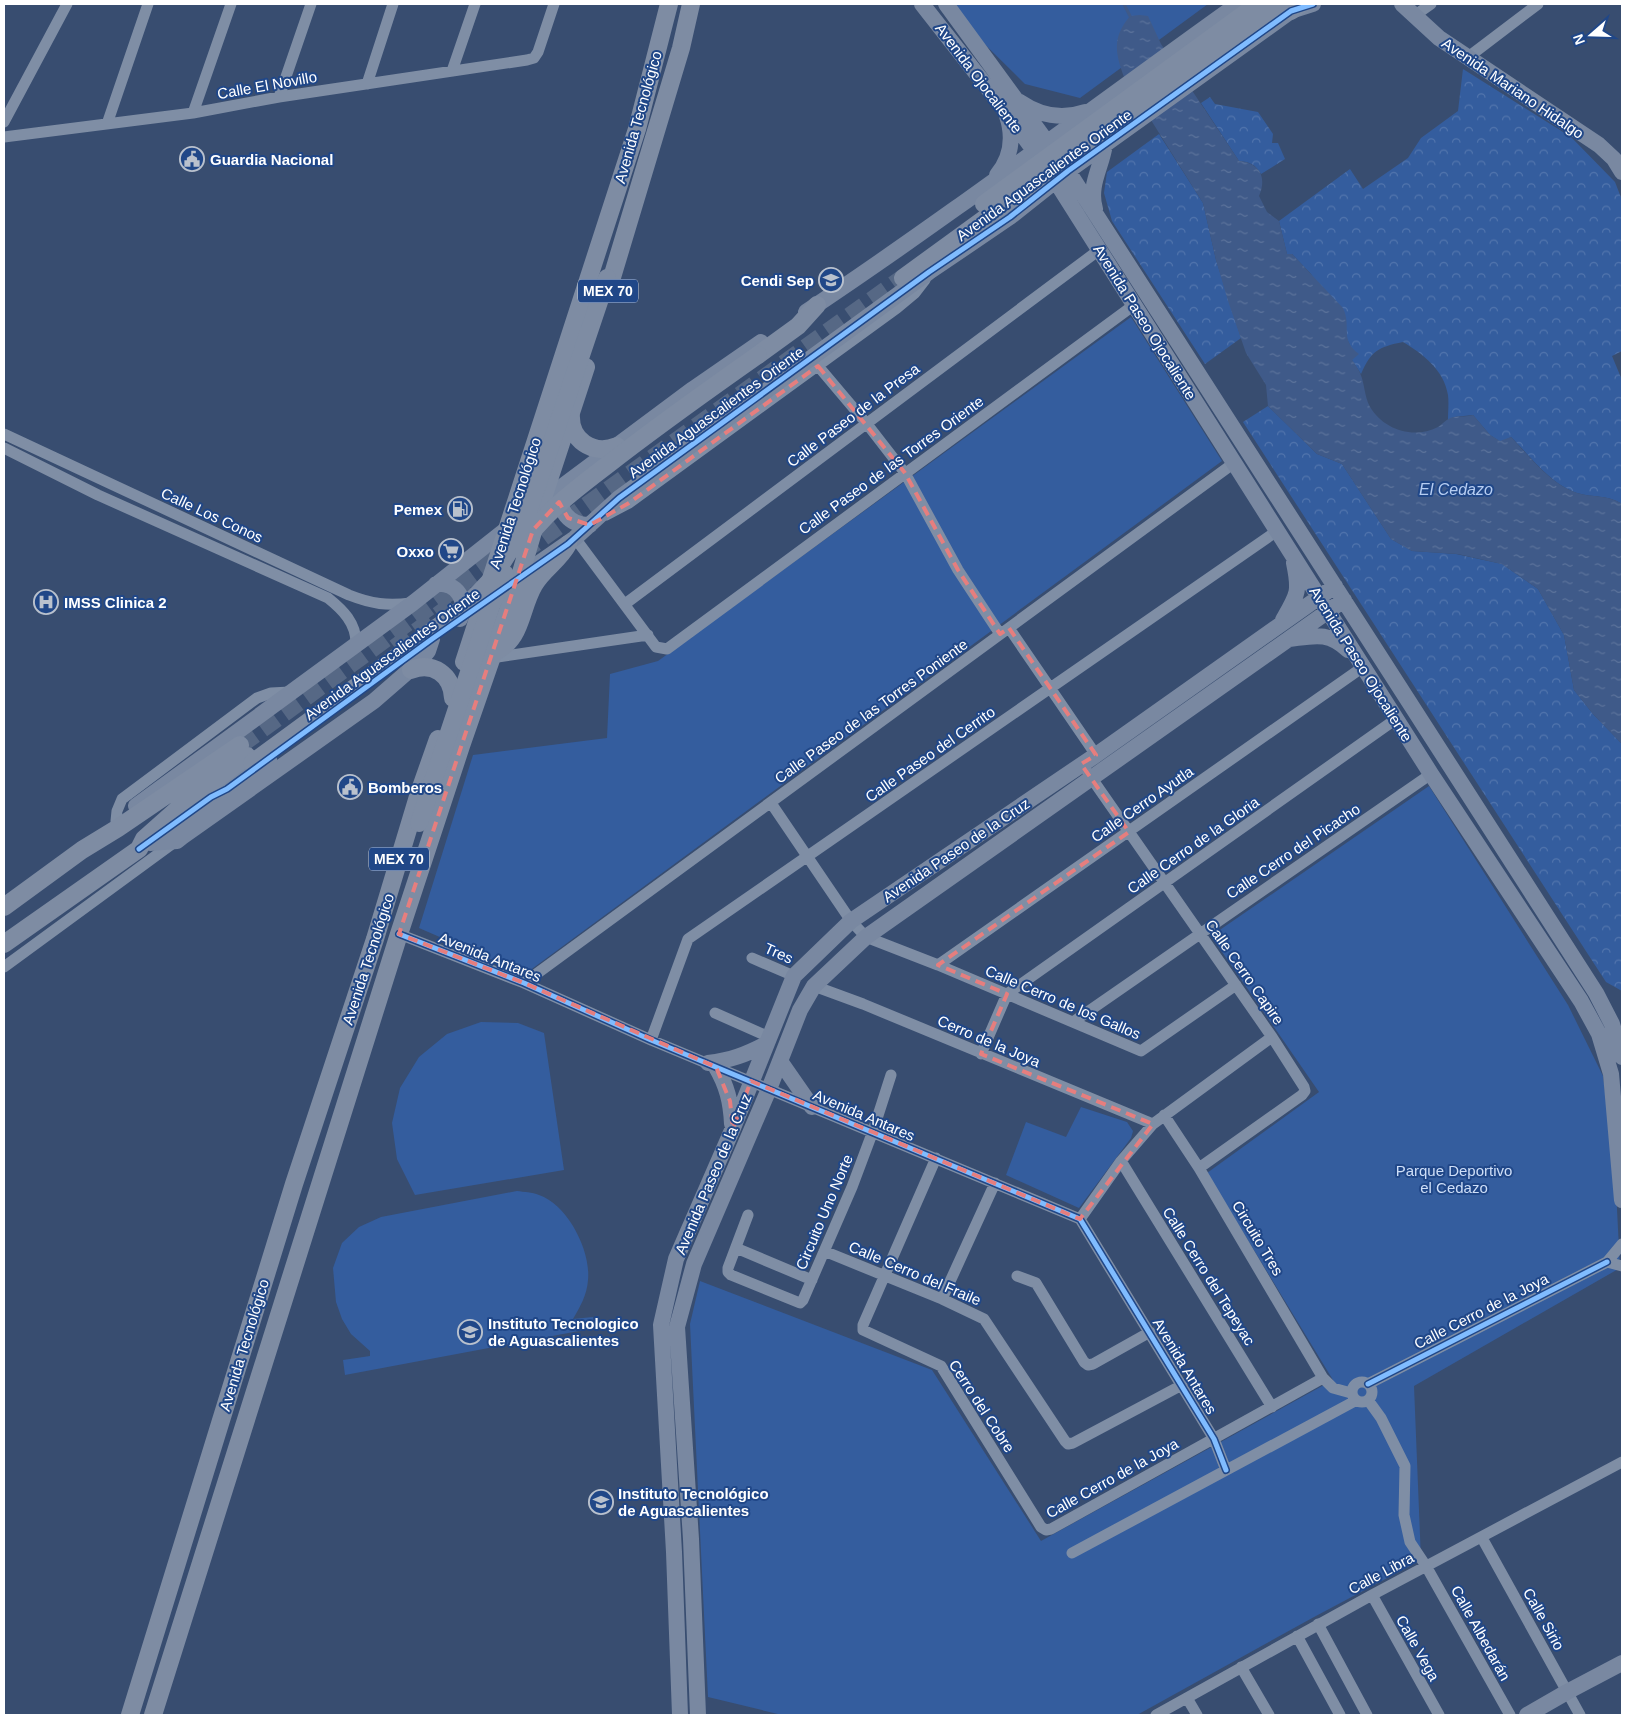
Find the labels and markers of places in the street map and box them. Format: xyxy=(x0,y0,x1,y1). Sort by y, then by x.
public building icon: Guardia Nacional xyxy=(179,146,205,172)
place label: Guardia Nacional xyxy=(210,151,333,168)
school or university icon: Cendi Sep xyxy=(818,267,844,293)
place label: Cendi Sep xyxy=(741,272,814,289)
fuel station icon: Pemex xyxy=(447,496,473,522)
place label: Pemex xyxy=(394,501,443,518)
supermarket icon: Oxxo xyxy=(438,538,464,564)
place label: Oxxo xyxy=(396,543,434,560)
hospital icon: IMSS Clinica 2 xyxy=(33,589,59,615)
place label: IMSS Clinica 2 xyxy=(64,594,167,611)
public building icon: Bomberos xyxy=(337,774,363,800)
place label: Bomberos xyxy=(368,779,442,796)
place label: Instituto Tecnologico de Aguascalientes xyxy=(488,1315,639,1349)
school or university icon: Instituto Tecnologico de Aguascalientes xyxy=(457,1319,483,1345)
place label: Instituto Tecnológico de Aguascalientes xyxy=(618,1485,769,1519)
school or university icon: Instituto Tecnológico de Aguascalientes xyxy=(588,1489,614,1515)

